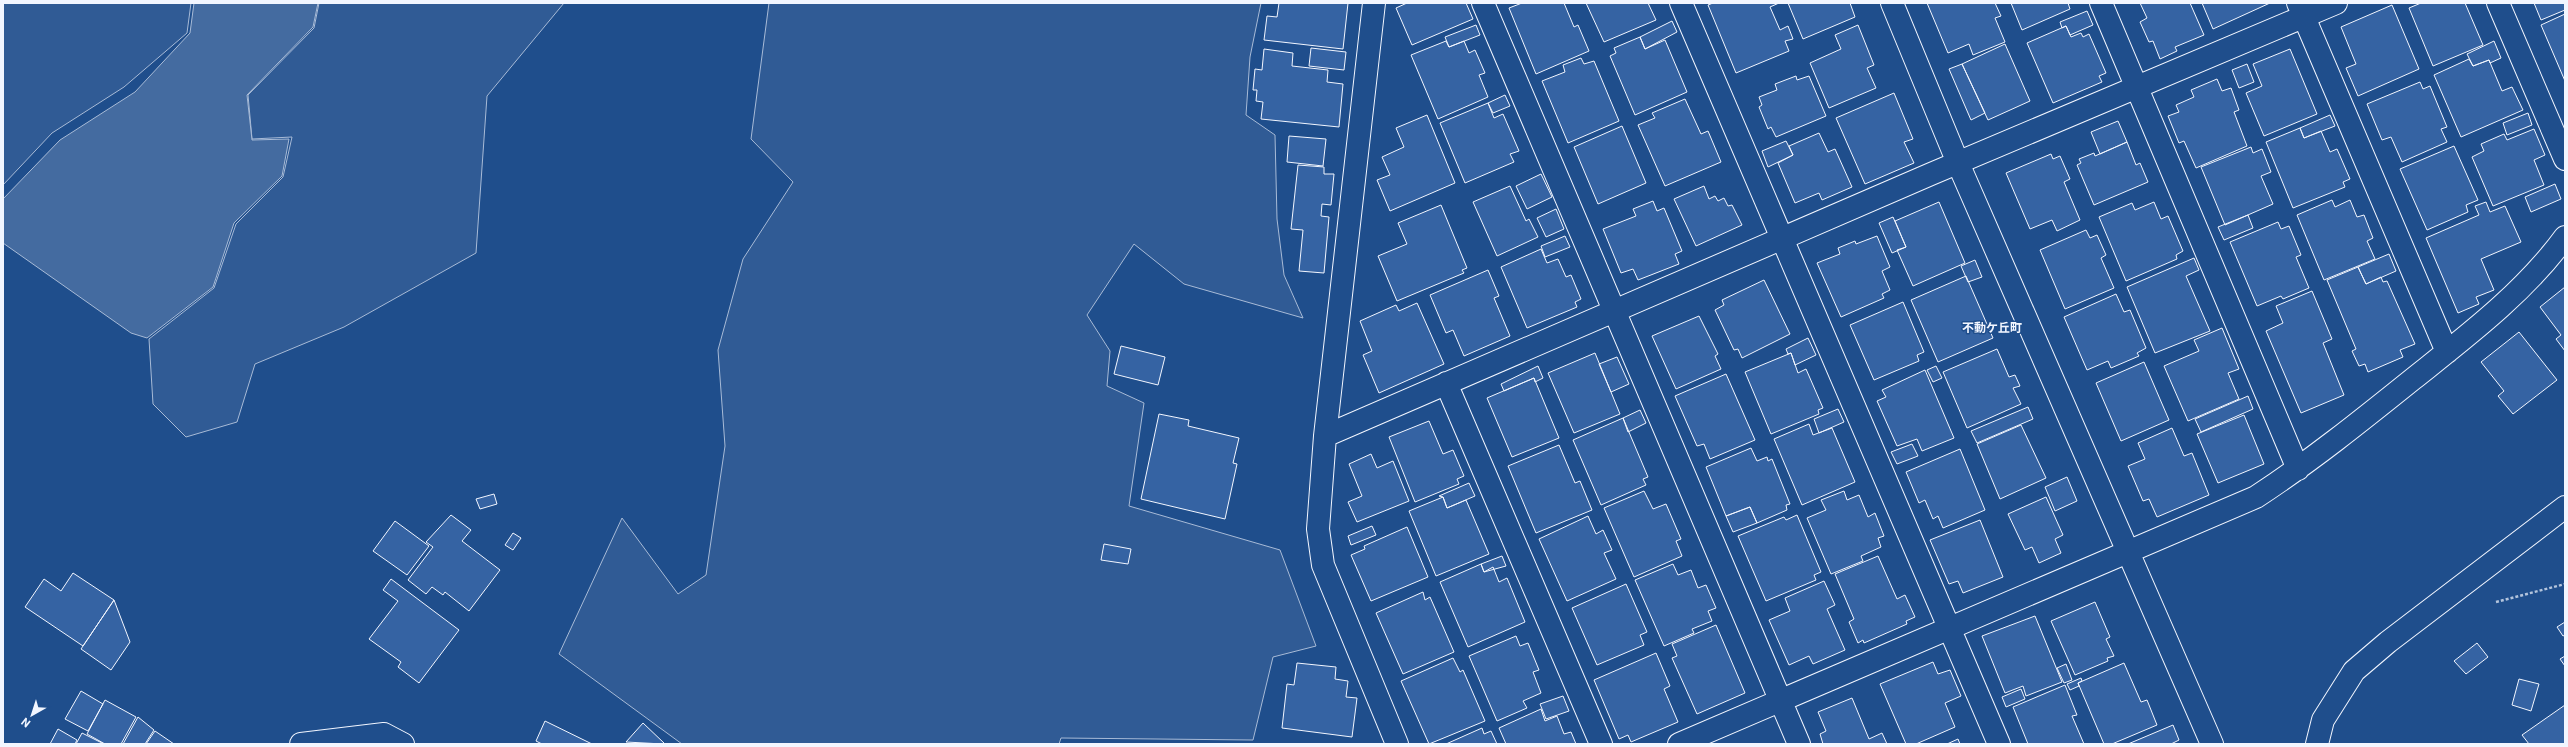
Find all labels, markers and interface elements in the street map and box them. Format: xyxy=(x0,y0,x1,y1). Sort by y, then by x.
district label: 不動ケ丘町 xyxy=(1962,321,2022,335)
north arrow xyxy=(12,695,52,735)
text: N xyxy=(19,715,33,730)

